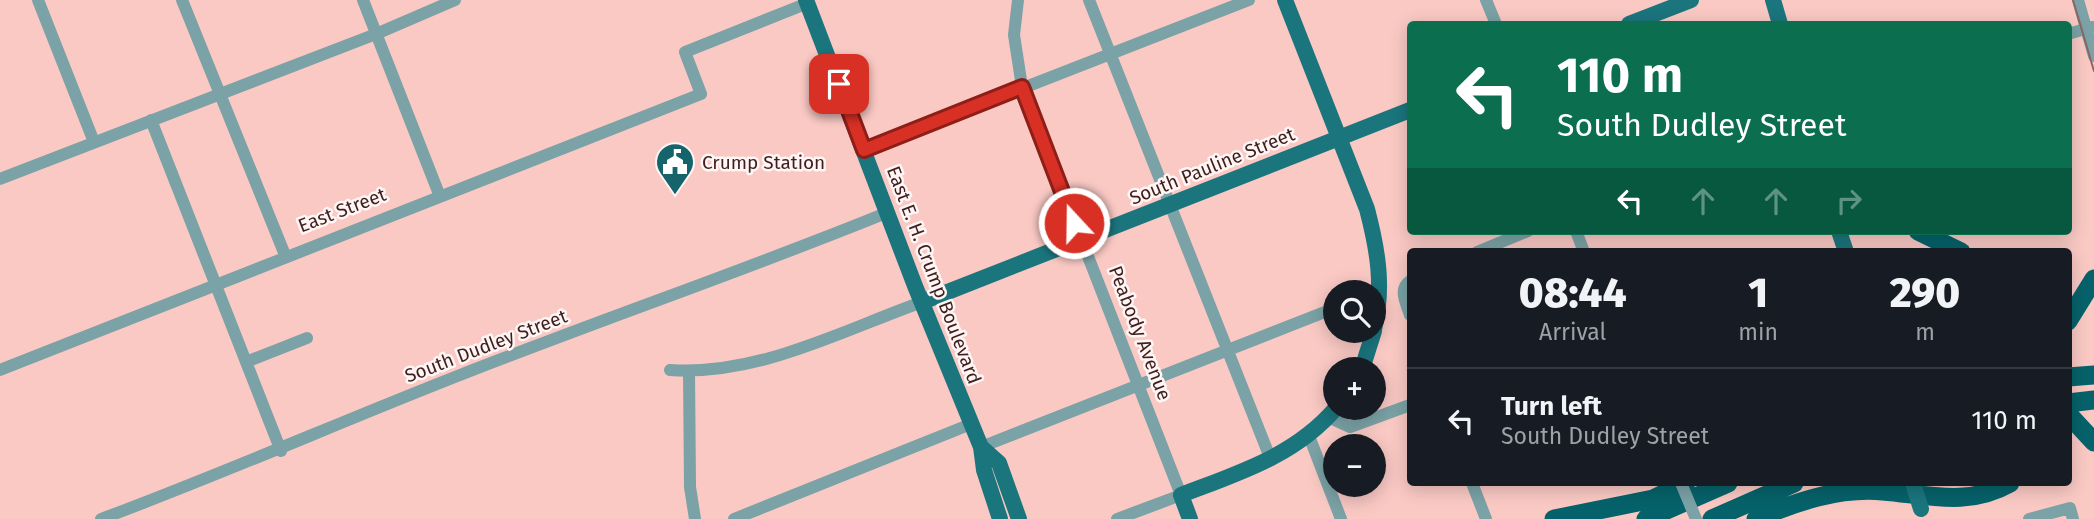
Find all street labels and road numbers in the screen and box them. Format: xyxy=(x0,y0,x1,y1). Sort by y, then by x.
street label: South Pauline Street xyxy=(1126,122,1298,210)
street label: East E. H. Crump Boulevard xyxy=(882,163,986,387)
street label: East Street xyxy=(295,183,389,237)
street label: Peabody Avenue xyxy=(1104,263,1176,403)
street label: South Dudley Street xyxy=(402,304,570,388)

